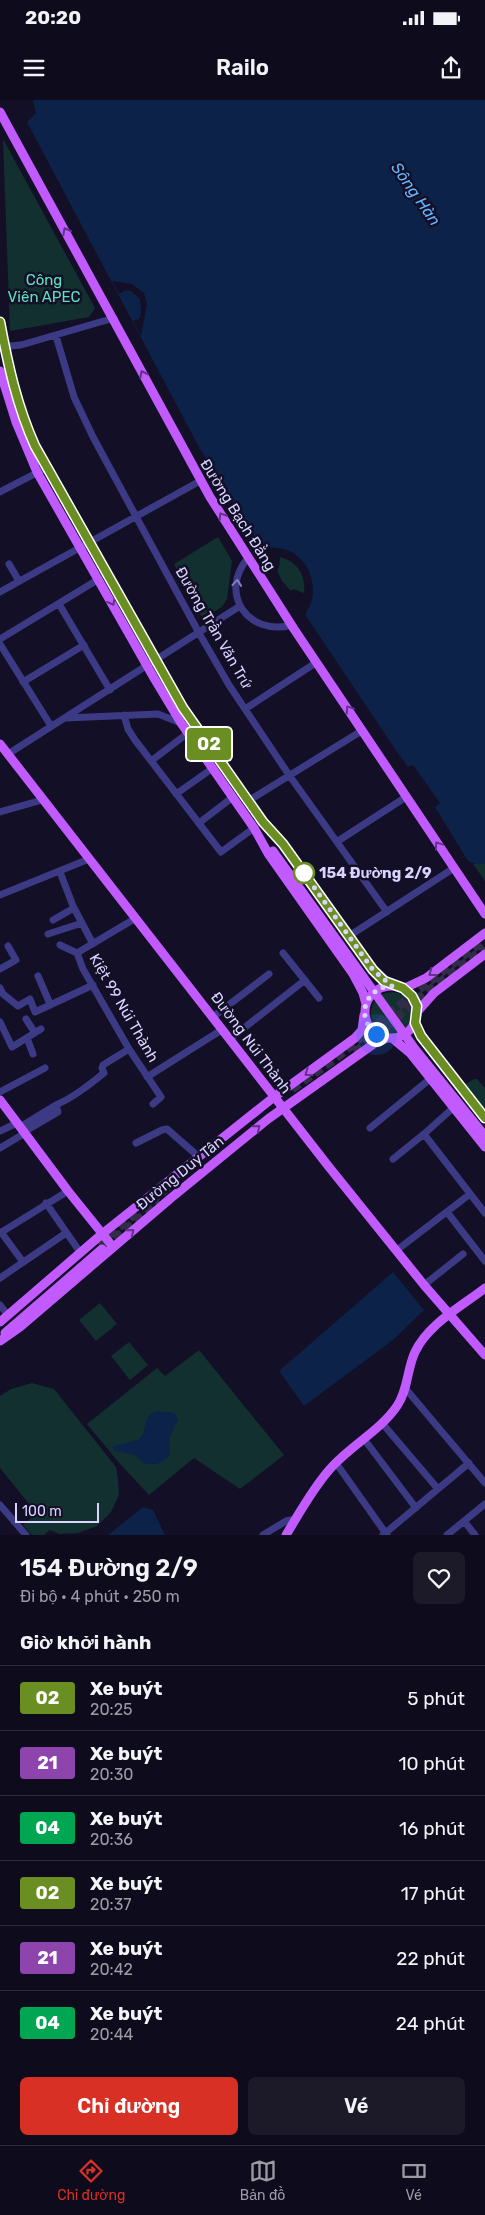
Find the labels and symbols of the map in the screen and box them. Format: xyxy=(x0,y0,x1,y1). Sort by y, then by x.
water label: Sông Hàn xyxy=(387,159,445,229)
one-way arrow xyxy=(62,227,72,236)
park label: Công Viên APEC xyxy=(8,271,80,306)
one-way arrow xyxy=(139,370,149,379)
street label: Đường Bạch Đằng xyxy=(196,456,280,574)
one-way arrow xyxy=(218,513,228,522)
street label: Đường Trần Văn Trứ xyxy=(172,564,257,692)
one-way arrow xyxy=(231,579,242,587)
one-way arrow xyxy=(106,597,116,606)
one-way arrow xyxy=(346,705,355,715)
line badge: 02 xyxy=(186,728,232,760)
one-way arrow xyxy=(435,841,445,850)
marker: 154 Đường 2/9 xyxy=(293,862,315,884)
place label: 154 Đường 2/9 xyxy=(319,864,432,882)
street label: Kiệt 99 Núi Thành xyxy=(86,950,162,1066)
one-way arrow xyxy=(428,967,438,976)
street label: Đường Núi Thành xyxy=(207,989,295,1097)
your location xyxy=(364,1022,389,1047)
one-way arrow xyxy=(305,1067,314,1076)
one-way arrow xyxy=(251,1126,260,1134)
street label: Đường Duy Tân xyxy=(133,1132,227,1214)
one-way arrow xyxy=(126,1228,135,1237)
scale bar xyxy=(15,1500,99,1523)

